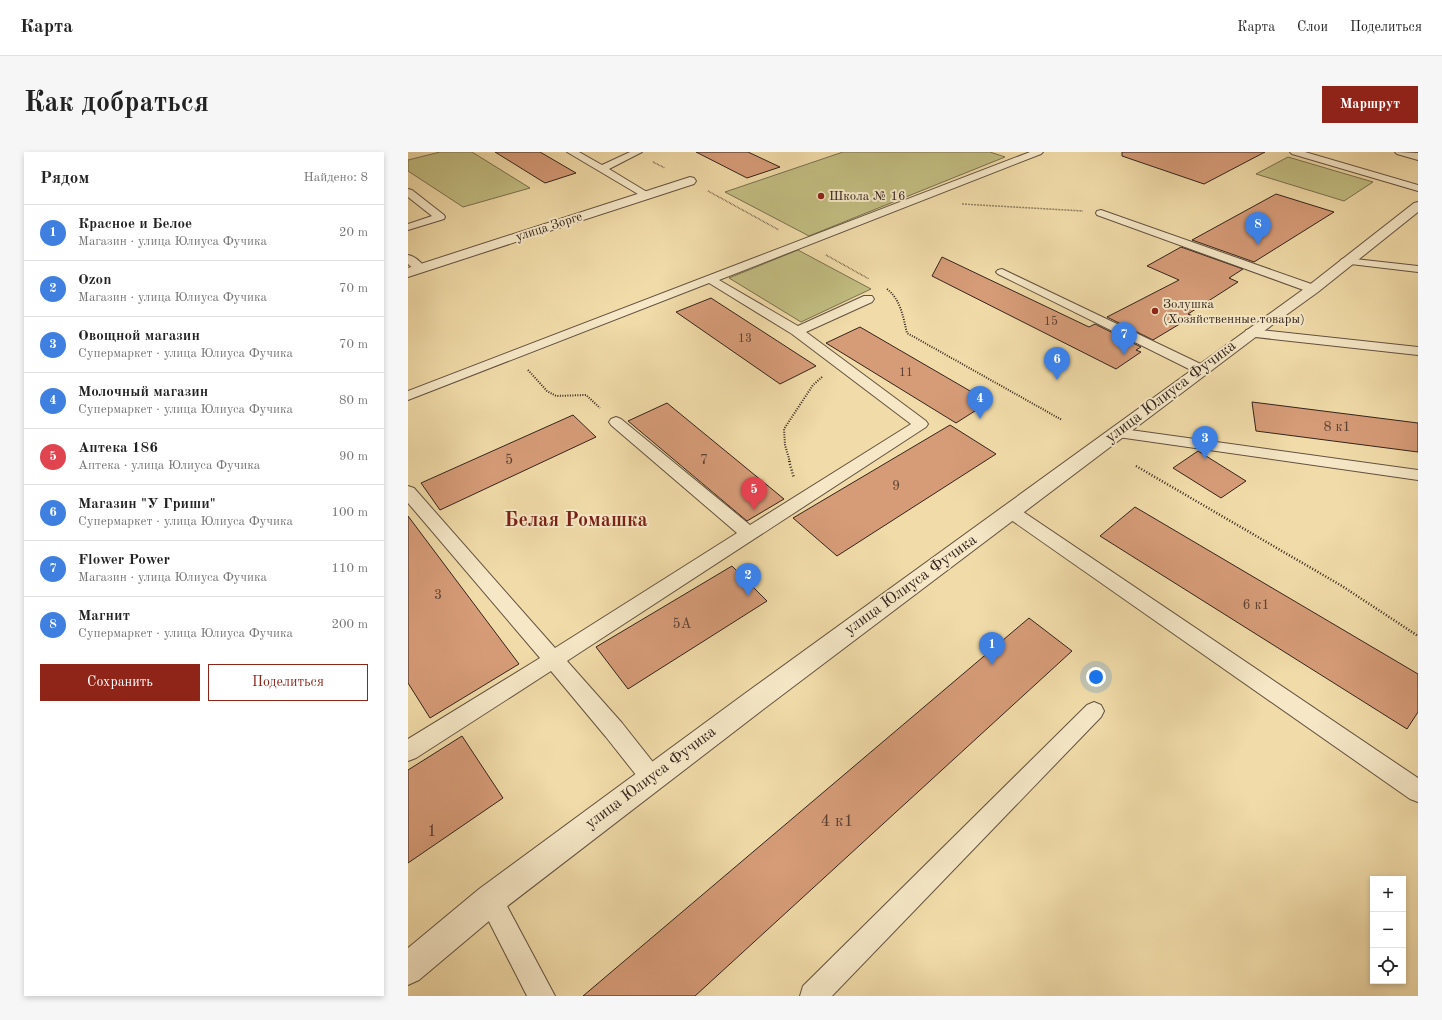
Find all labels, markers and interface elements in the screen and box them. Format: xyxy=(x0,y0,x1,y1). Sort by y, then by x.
text: Карта xyxy=(20,18,73,37)
text: Карта xyxy=(1237,20,1275,34)
text: Слои xyxy=(1297,20,1328,34)
text: Поделиться xyxy=(1350,20,1422,34)
button: Маршрут xyxy=(1322,86,1418,123)
text: Как добраться xyxy=(24,90,209,118)
text: Рядом xyxy=(40,170,89,187)
text: Найдено: 8 xyxy=(304,171,368,184)
place label: Школа № 16 xyxy=(829,190,906,203)
marker: Школа № 16 xyxy=(816,191,826,201)
street label: улица Зорге xyxy=(514,210,584,244)
pin: 8 xyxy=(1245,212,1271,245)
text: Красное и Белое xyxy=(78,217,192,232)
text: 1 xyxy=(49,226,57,239)
text: 20 m xyxy=(339,226,368,239)
text: Магазин · улица Юлиуса Фучика xyxy=(78,235,267,248)
text: Ozon xyxy=(78,273,111,288)
text: 2 xyxy=(49,282,57,295)
text: 70 m xyxy=(339,282,368,295)
text: Магазин · улица Юлиуса Фучика xyxy=(78,291,267,304)
place label: Золушка (Хозяйственные товары) xyxy=(1163,298,1305,326)
marker: Золушка (Хозяйственные товары) xyxy=(1150,306,1160,316)
house number: 15 xyxy=(1044,315,1058,328)
pin: 7 xyxy=(1111,322,1137,355)
text: Овощной магазин xyxy=(78,329,200,344)
house number: 13 xyxy=(738,333,752,345)
text: 3 xyxy=(49,338,57,351)
text: 70 m xyxy=(339,338,368,351)
street label: улица Юлиуса Фучика xyxy=(1103,338,1239,446)
text: Супермаркет · улица Юлиуса Фучика xyxy=(78,347,293,360)
pin: 6 xyxy=(1044,347,1070,380)
house number: 11 xyxy=(899,367,913,379)
text: Молочный магазин xyxy=(78,385,208,400)
pin: 4 xyxy=(967,386,993,419)
text: 4 xyxy=(49,394,57,407)
text: 80 m xyxy=(339,394,368,407)
text: Супермаркет · улица Юлиуса Фучика xyxy=(78,403,293,416)
house number: 8 к1 xyxy=(1323,420,1351,434)
pin: 3 xyxy=(1192,426,1218,459)
text: Аптека 186 xyxy=(78,441,158,456)
text: 5 xyxy=(49,450,57,463)
text: 90 m xyxy=(339,450,368,463)
house number: 5 xyxy=(505,453,513,467)
house number: 7 xyxy=(700,453,708,467)
text: Аптека · улица Юлиуса Фучика xyxy=(78,459,260,472)
pin: 5 xyxy=(741,477,767,510)
house number: 9 xyxy=(892,479,900,493)
text: Магазин "У Гриши" xyxy=(78,497,216,512)
text: 6 xyxy=(49,506,57,519)
text: 100 m xyxy=(331,506,368,519)
district label: Белая Ромашка xyxy=(504,511,648,531)
text: Супермаркет · улица Юлиуса Фучика xyxy=(78,515,293,528)
street label: улица Юлиуса Фучика xyxy=(842,532,980,638)
text: Flower Power xyxy=(78,553,170,568)
text: 7 xyxy=(49,562,57,575)
text: 110 m xyxy=(331,562,368,575)
pin: 2 xyxy=(735,563,761,596)
text: Магазин · улица Юлиуса Фучика xyxy=(78,571,267,584)
house number: 3 xyxy=(434,588,442,602)
house number: 6 к1 xyxy=(1242,598,1270,612)
text: Магнит xyxy=(78,609,130,624)
house number: 5А xyxy=(673,617,692,631)
text: 8 xyxy=(49,618,57,631)
text: 200 m xyxy=(331,618,368,631)
text: Супермаркет · улица Юлиуса Фучика xyxy=(78,627,293,640)
pin: 1 xyxy=(979,632,1005,665)
button: Сохранить xyxy=(40,664,200,701)
button: Поделиться xyxy=(208,664,368,701)
your location xyxy=(1086,667,1106,687)
street label: улица Юлиуса Фучика xyxy=(583,724,719,832)
house number: 4 к1 xyxy=(820,813,854,830)
house number: 1 xyxy=(427,823,437,840)
map controls xyxy=(1370,876,1406,984)
button: + xyxy=(1370,876,1406,912)
button: − xyxy=(1370,912,1406,948)
button: locate xyxy=(1370,948,1406,984)

